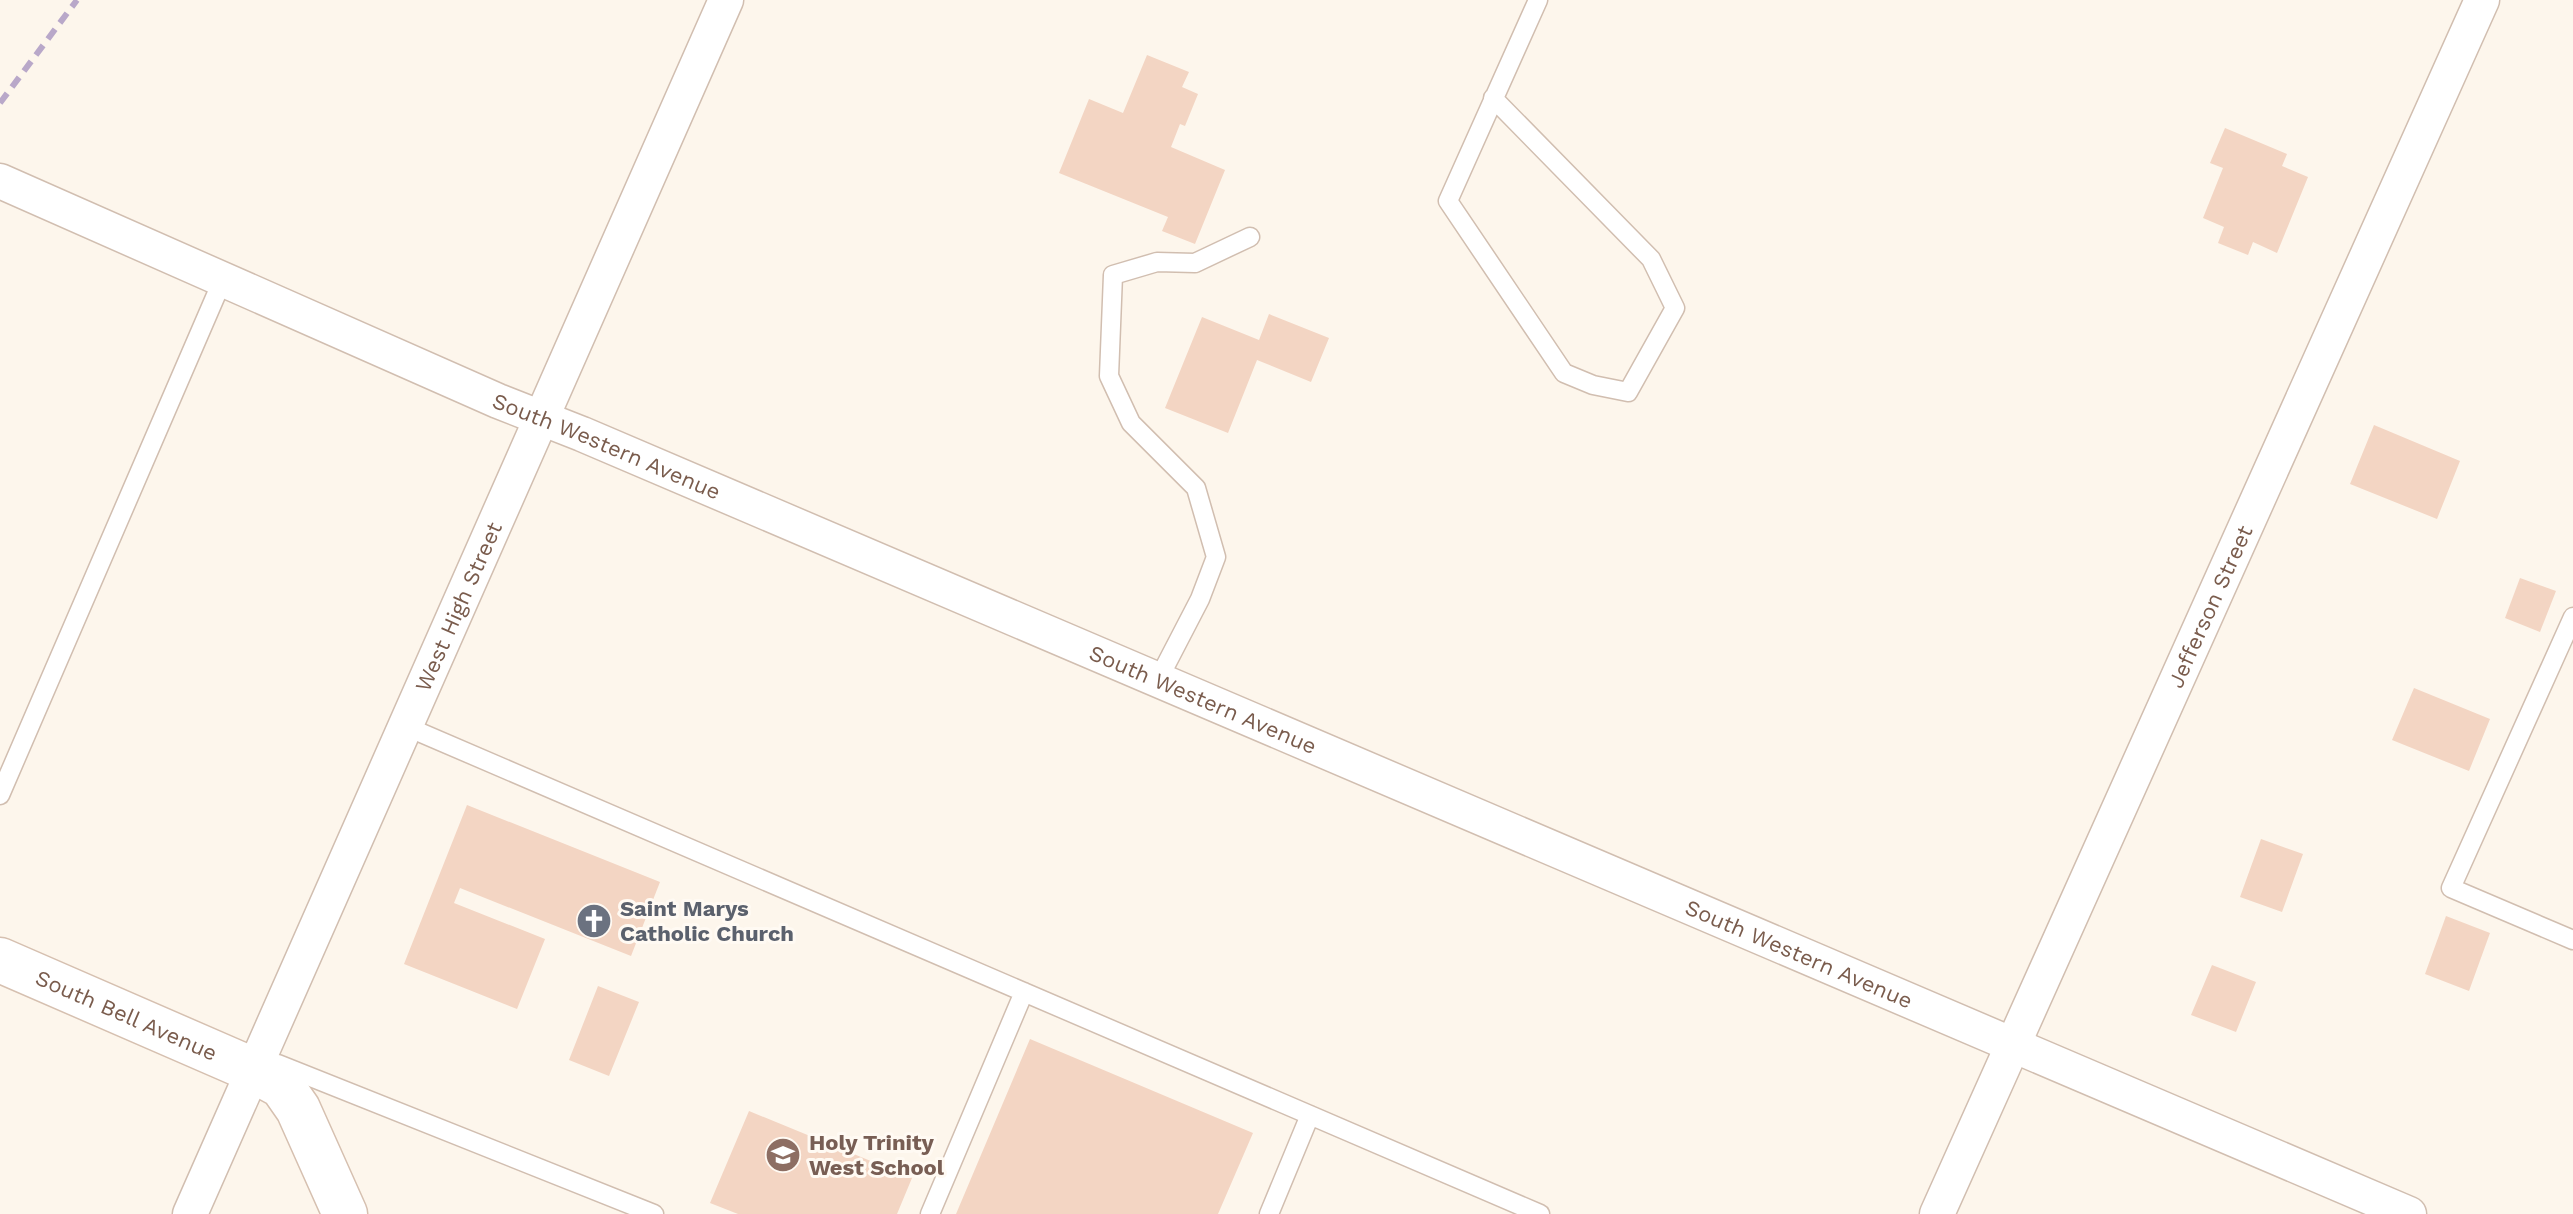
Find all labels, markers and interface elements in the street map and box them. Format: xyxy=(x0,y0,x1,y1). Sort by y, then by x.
street label: South Western Avenue xyxy=(489,388,724,504)
street label: West High Street xyxy=(410,518,506,695)
street label: Jefferson Street xyxy=(2162,521,2257,691)
street label: South Western Avenue xyxy=(1086,640,1320,759)
street label: South Western Avenue xyxy=(1682,894,1916,1013)
place label: Saint Marys Catholic Church xyxy=(620,896,794,946)
church icon: Saint Marys Catholic Church xyxy=(575,902,613,940)
street label: South Bell Avenue xyxy=(32,965,221,1065)
place label: Holy Trinity West School xyxy=(809,1130,945,1180)
school or university icon: Holy Trinity West School xyxy=(764,1136,802,1174)

